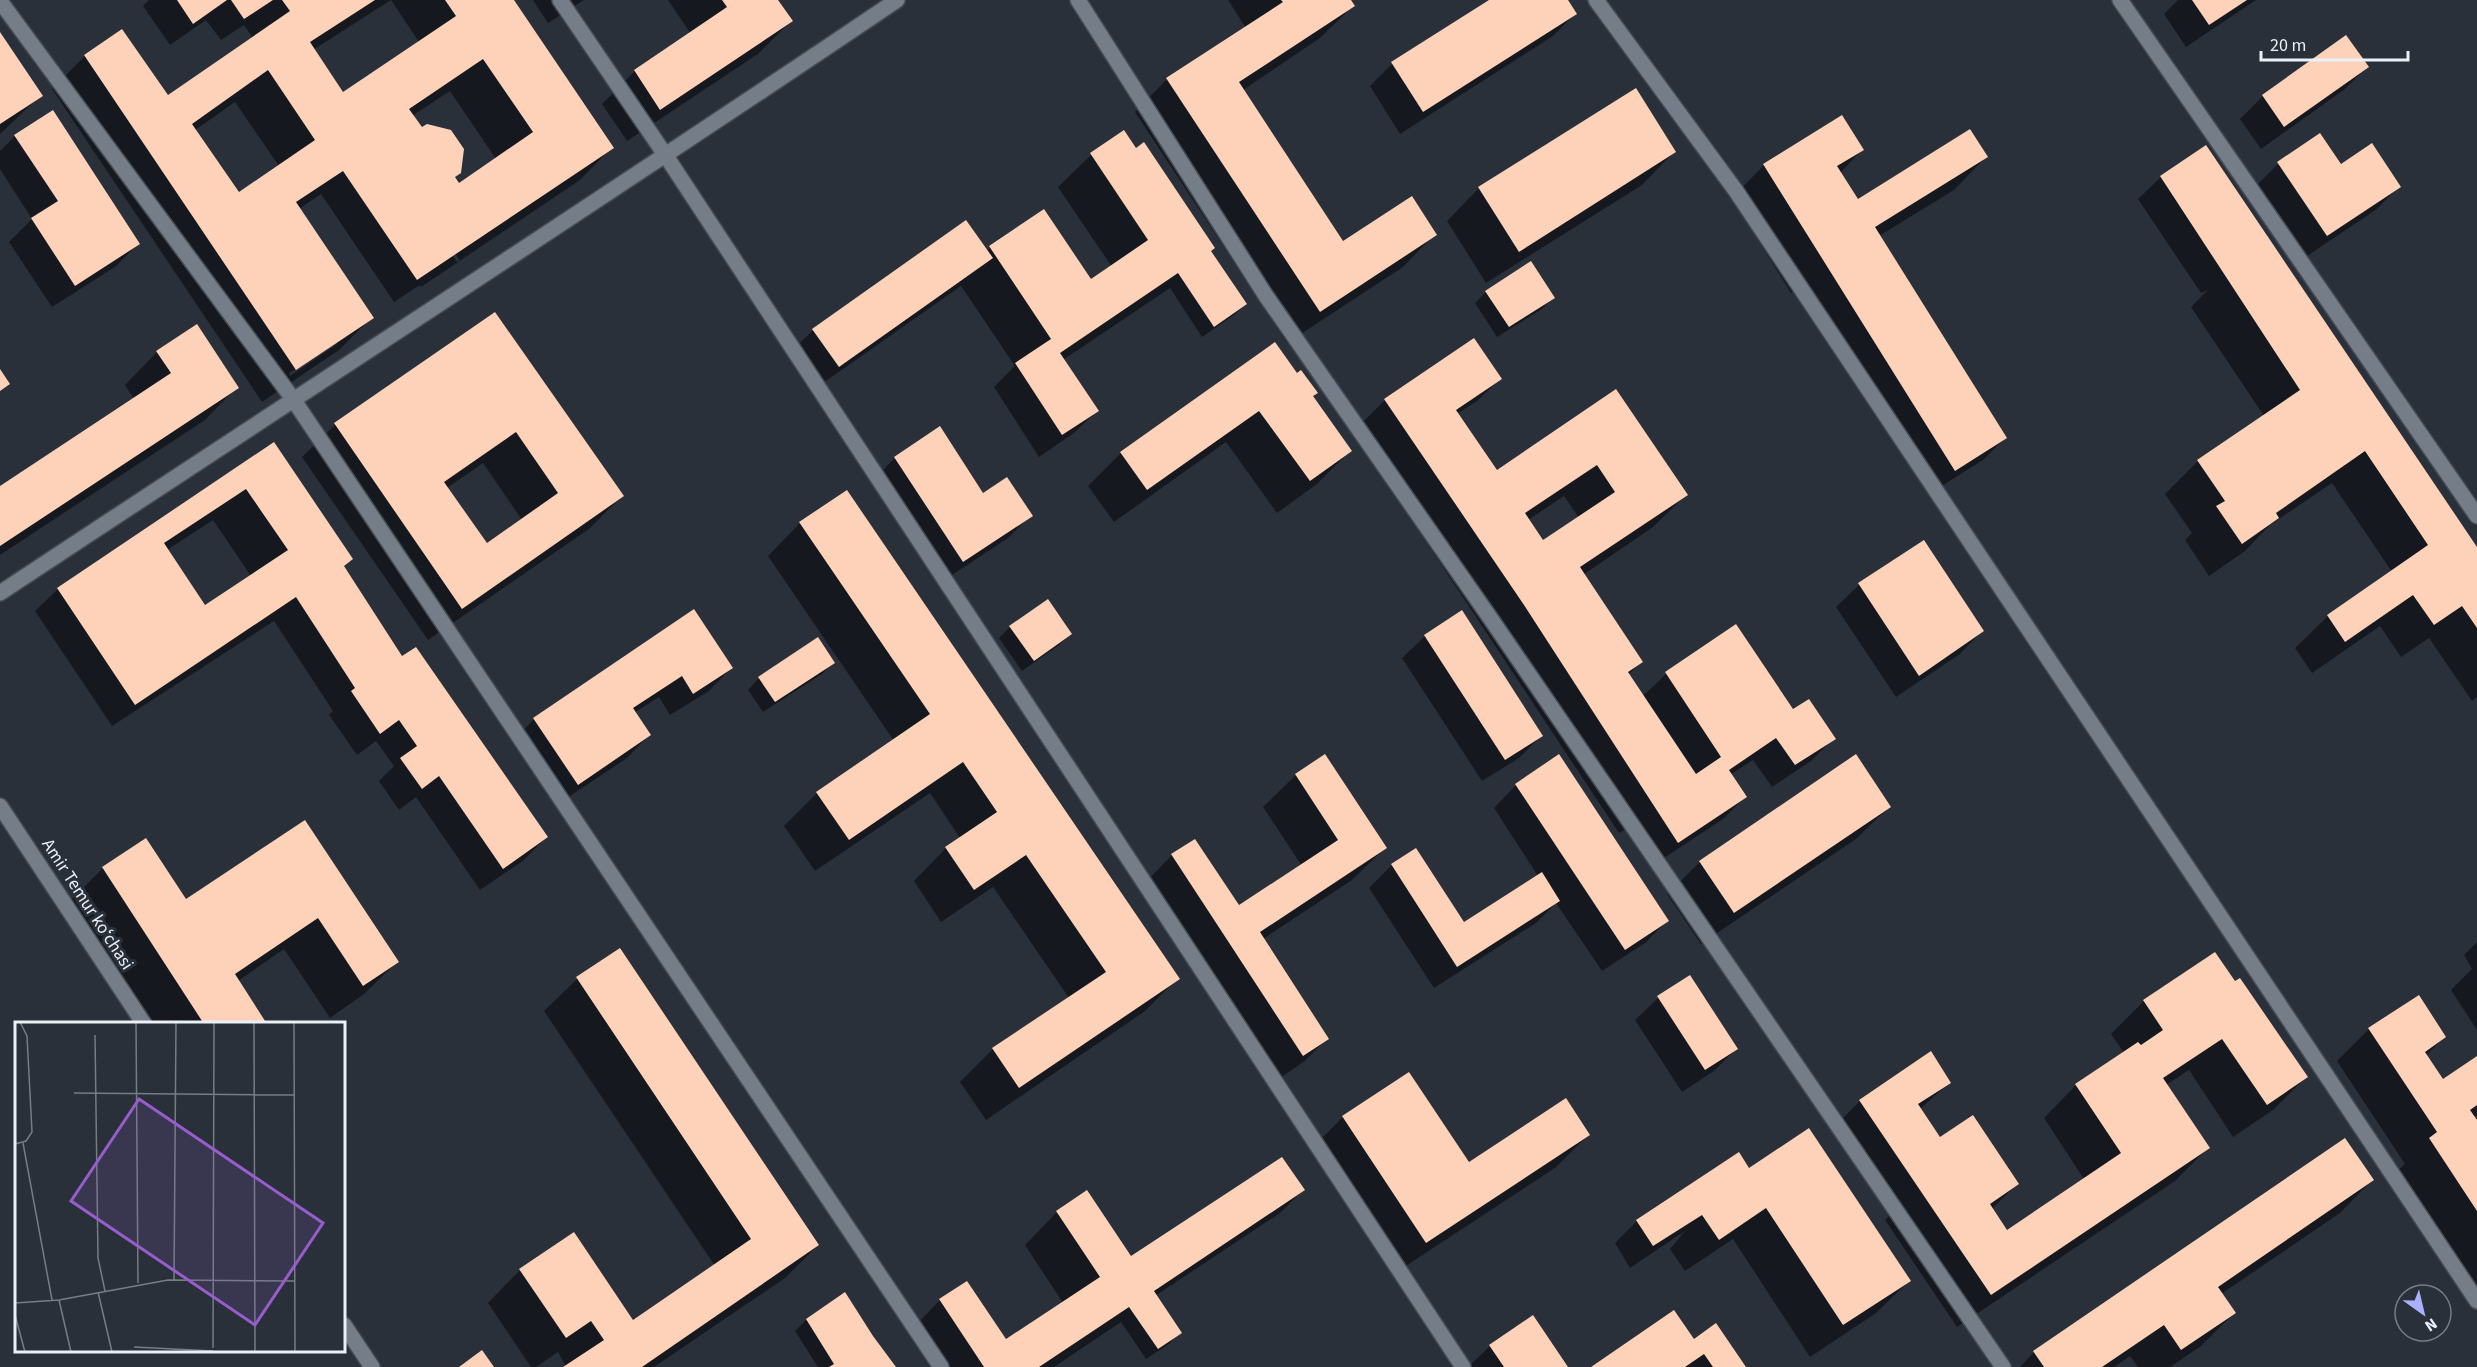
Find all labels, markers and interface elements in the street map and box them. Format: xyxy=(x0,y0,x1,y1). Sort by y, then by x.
scale bar xyxy=(2261,24,2408,62)
text: 20 m xyxy=(2270,33,2306,58)
street label: Amir Temur koʻchasi xyxy=(36,834,139,975)
inset map xyxy=(15,1022,345,1352)
north arrow xyxy=(2393,1283,2453,1343)
text: N xyxy=(2420,1313,2441,1337)

